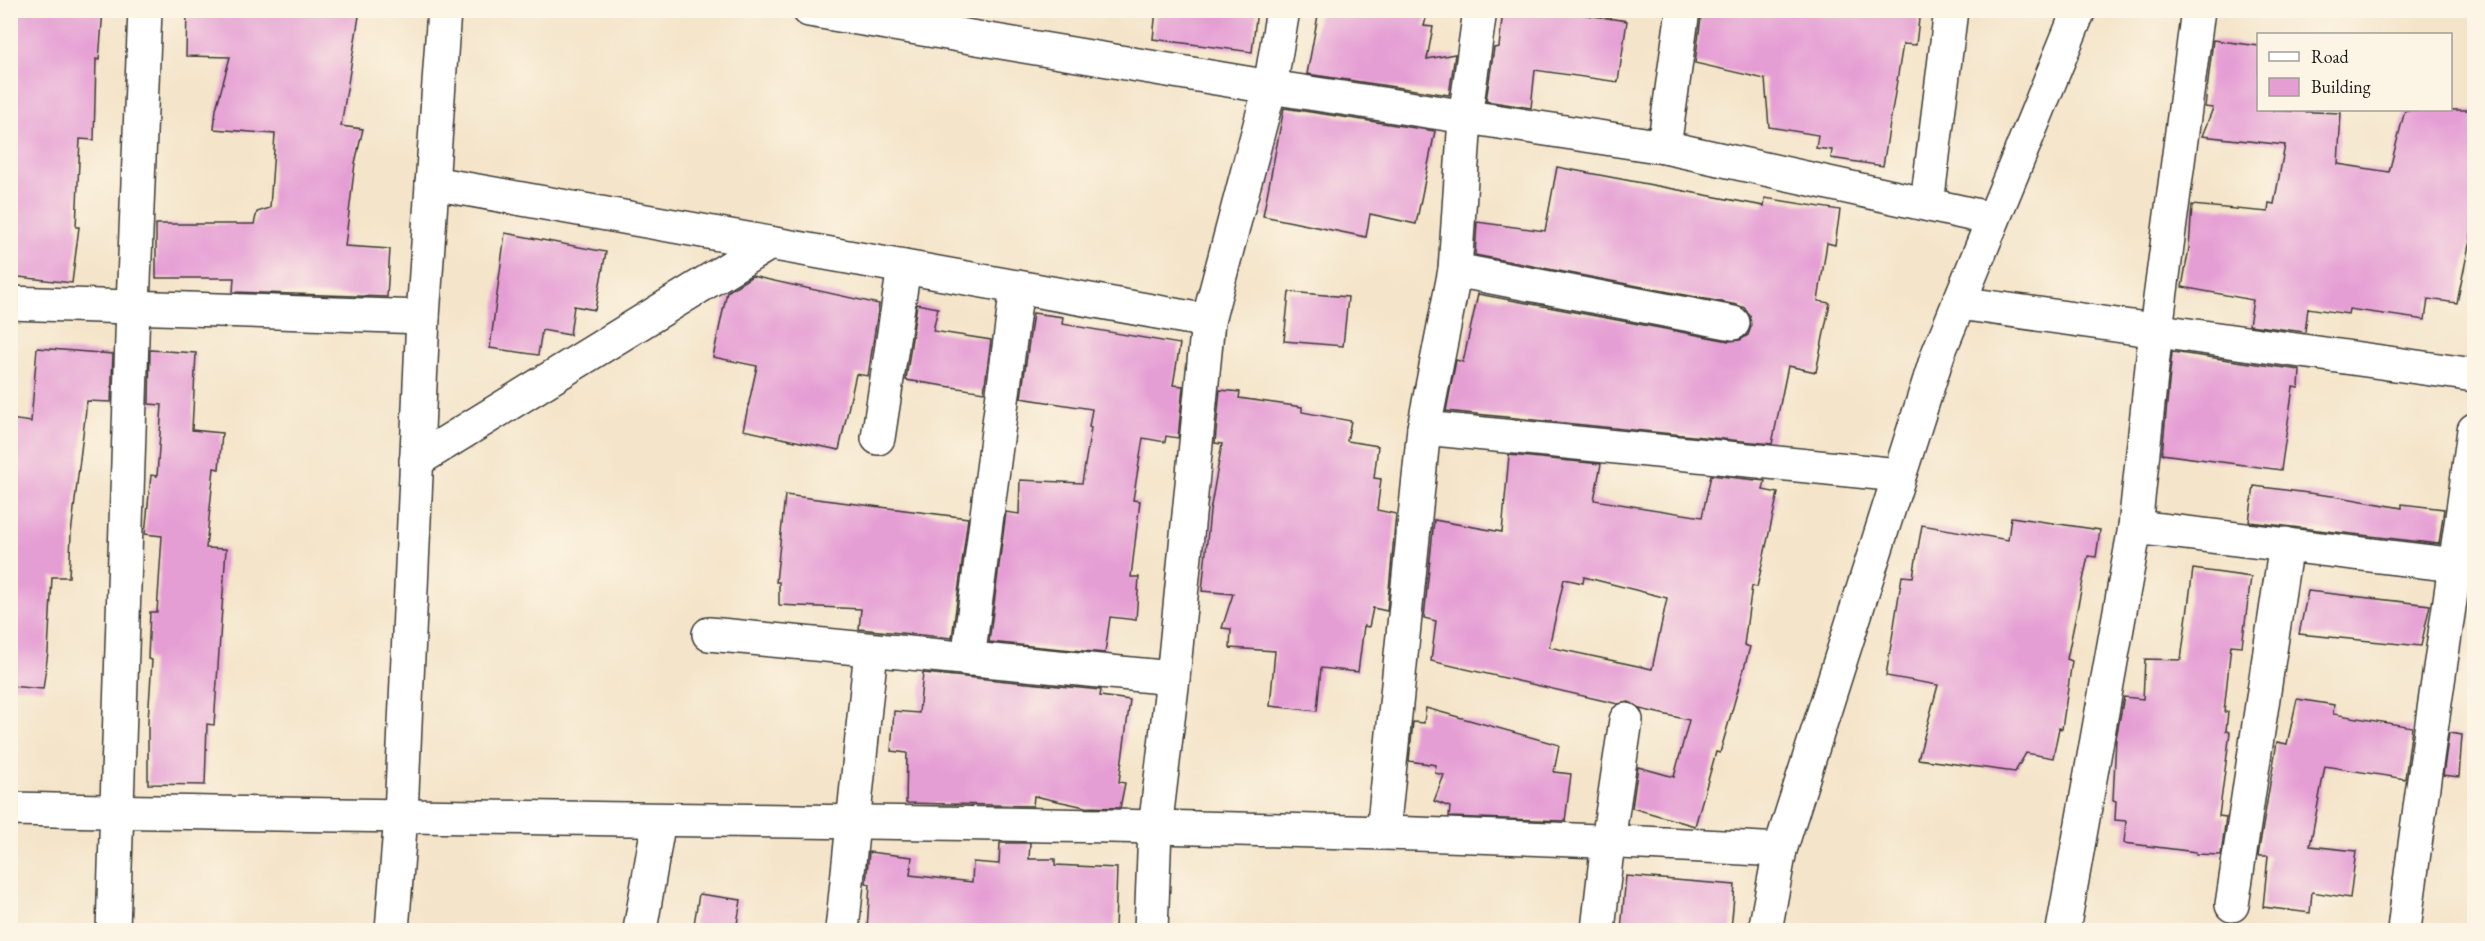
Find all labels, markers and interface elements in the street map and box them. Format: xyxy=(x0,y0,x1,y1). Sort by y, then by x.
legend xyxy=(2257,33,2452,111)
text: Road xyxy=(2311,45,2350,68)
text: Building xyxy=(2311,75,2371,98)

